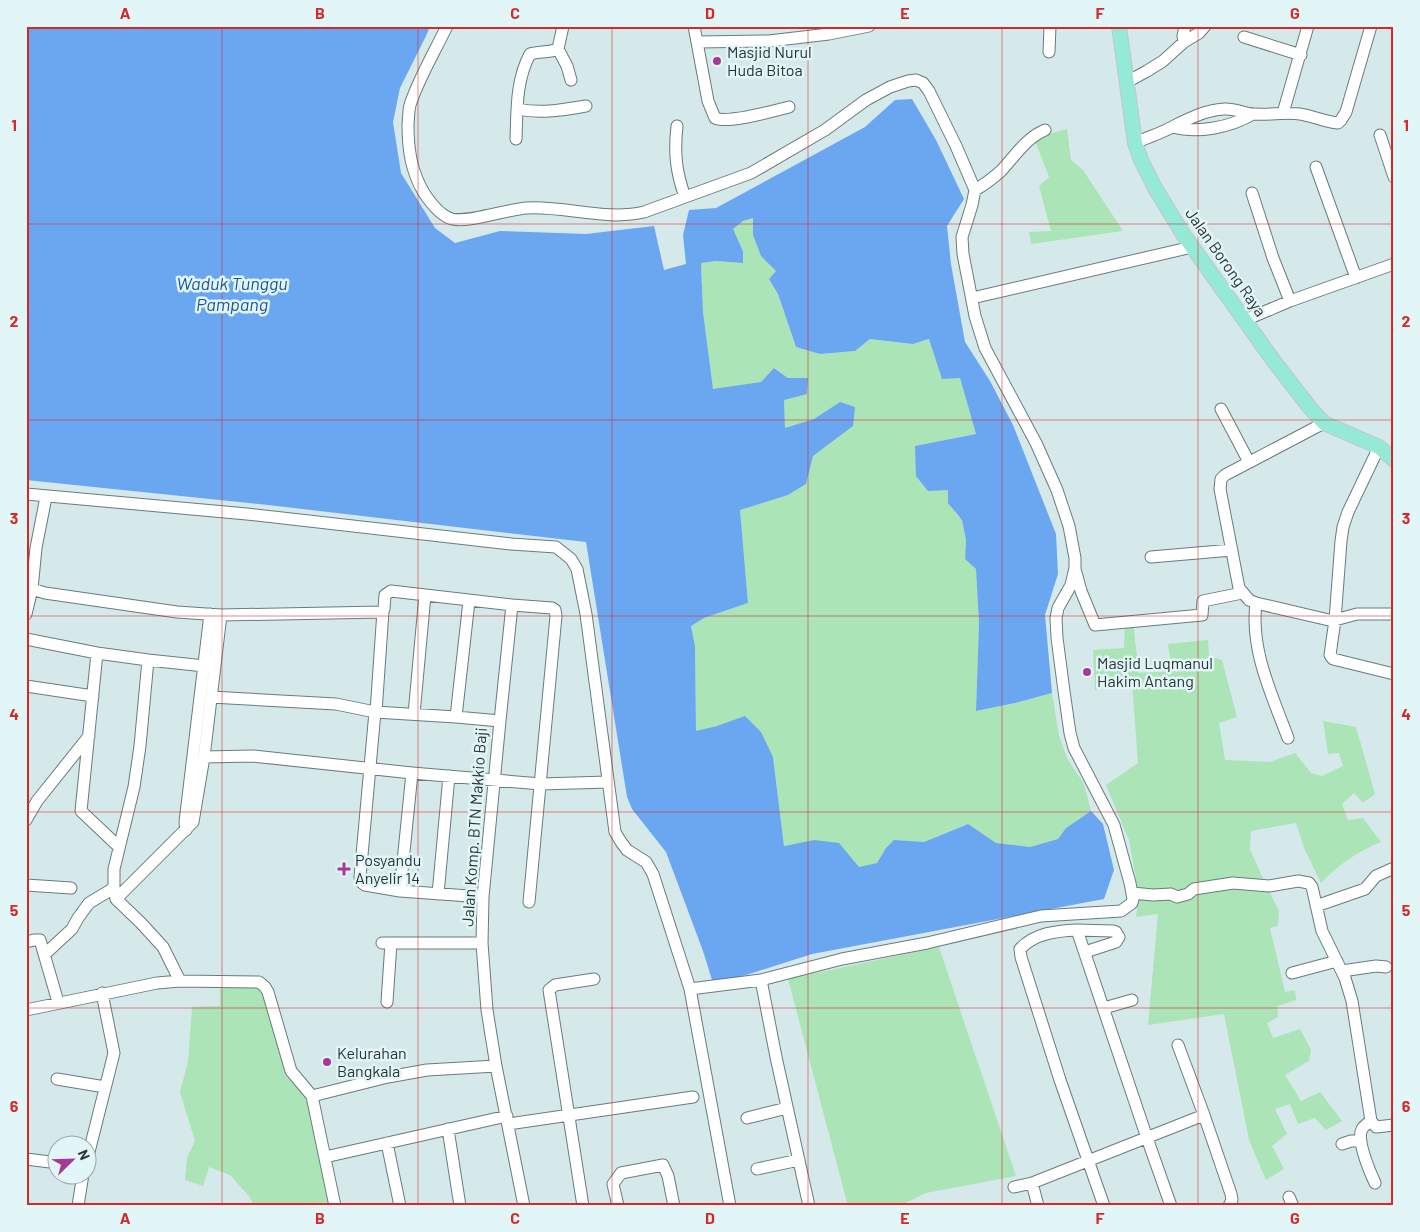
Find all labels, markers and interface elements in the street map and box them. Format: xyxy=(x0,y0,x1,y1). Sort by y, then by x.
text: A xyxy=(120,3,131,22)
text: B xyxy=(315,3,325,22)
text: C xyxy=(510,3,520,22)
text: D xyxy=(705,3,715,22)
text: E xyxy=(900,3,910,22)
text: F xyxy=(1096,3,1105,22)
text: G xyxy=(1290,3,1300,22)
place label: Masjid Nurul Huda Bitoa xyxy=(727,42,812,79)
marker: Masjid Nurul Huda Bitoa xyxy=(711,55,723,67)
text: 1 xyxy=(11,115,17,134)
text: 1 xyxy=(1403,115,1409,134)
street label: Jalan Borong Raya xyxy=(1182,204,1271,320)
water label: Waduk Tunggu Pampang xyxy=(176,272,288,315)
text: 2 xyxy=(10,311,19,330)
text: 2 xyxy=(1402,311,1411,330)
text: 3 xyxy=(10,508,18,527)
text: 3 xyxy=(1402,508,1410,527)
place label: Masjid Luqmanul Hakim Antang xyxy=(1097,653,1213,690)
marker: Masjid Luqmanul Hakim Antang xyxy=(1081,666,1093,678)
text: 4 xyxy=(9,704,19,723)
text: 4 xyxy=(1401,704,1411,723)
street label: Jalan Komp. BTN Makkio Baji xyxy=(457,727,490,927)
place label: Posyandu Anyelir 14 xyxy=(355,850,421,887)
marker: Posyandu Anyelir 14 xyxy=(337,862,351,876)
text: 5 xyxy=(10,900,19,919)
text: 5 xyxy=(1402,900,1411,919)
place label: Kelurahan Bangkala xyxy=(337,1043,407,1080)
marker: Kelurahan Bangkala xyxy=(321,1056,333,1068)
text: 6 xyxy=(10,1096,19,1115)
text: 6 xyxy=(1402,1096,1411,1115)
north arrow xyxy=(48,1134,98,1184)
text: N xyxy=(75,1147,94,1162)
text: A xyxy=(120,1208,131,1227)
text: B xyxy=(315,1208,325,1227)
text: C xyxy=(510,1208,520,1227)
text: D xyxy=(705,1208,715,1227)
text: E xyxy=(900,1208,910,1227)
text: F xyxy=(1096,1208,1105,1227)
text: G xyxy=(1290,1208,1300,1227)

